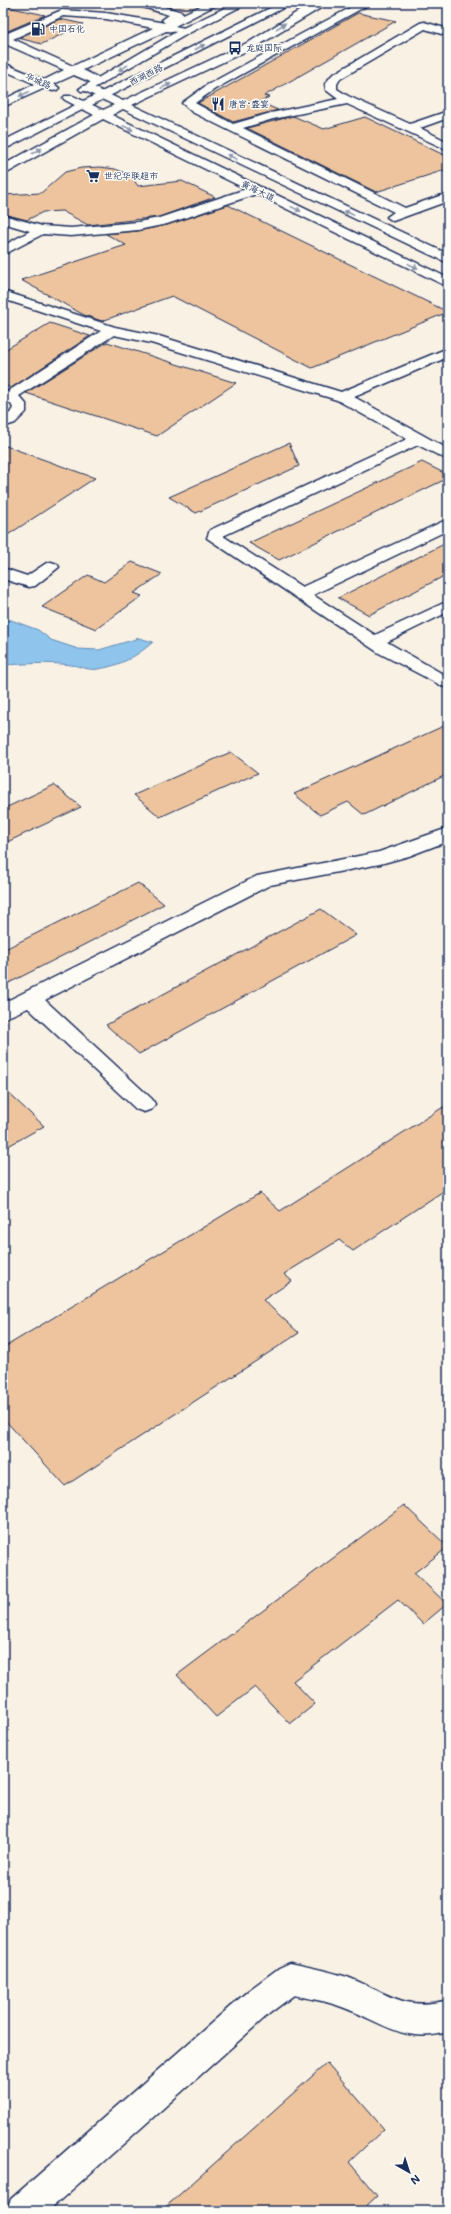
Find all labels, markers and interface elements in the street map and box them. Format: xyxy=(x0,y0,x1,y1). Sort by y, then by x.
fuel station icon: 中国石化 xyxy=(30,21,46,37)
place label: 中国石化 xyxy=(49,23,85,34)
one-way arrow xyxy=(275,23,287,30)
bus stop icon: 龙庭国际 xyxy=(227,40,243,56)
place label: 龙庭国际 xyxy=(246,42,282,53)
one-way arrow xyxy=(195,44,206,50)
street label: 西湖西路 xyxy=(127,61,164,88)
one-way arrow xyxy=(117,65,129,72)
street label: 华城路 xyxy=(24,70,53,91)
one-way arrow xyxy=(160,83,171,89)
one-way arrow xyxy=(18,91,29,97)
restaurant icon: 唐宫·盛宴 xyxy=(210,96,226,112)
place label: 唐宫·盛宴 xyxy=(229,98,269,109)
one-way arrow xyxy=(123,125,134,131)
one-way arrow xyxy=(31,148,43,154)
one-way arrow xyxy=(226,154,237,160)
supermarket icon: 世纪华联超市 xyxy=(85,168,101,184)
place label: 世纪华联超市 xyxy=(104,170,158,181)
street label: 黄海大道 xyxy=(240,178,277,203)
one-way arrow xyxy=(290,206,301,212)
one-way arrow xyxy=(344,210,355,216)
one-way arrow xyxy=(407,263,418,269)
north arrow xyxy=(389,2152,429,2192)
text: N xyxy=(408,2172,424,2189)

